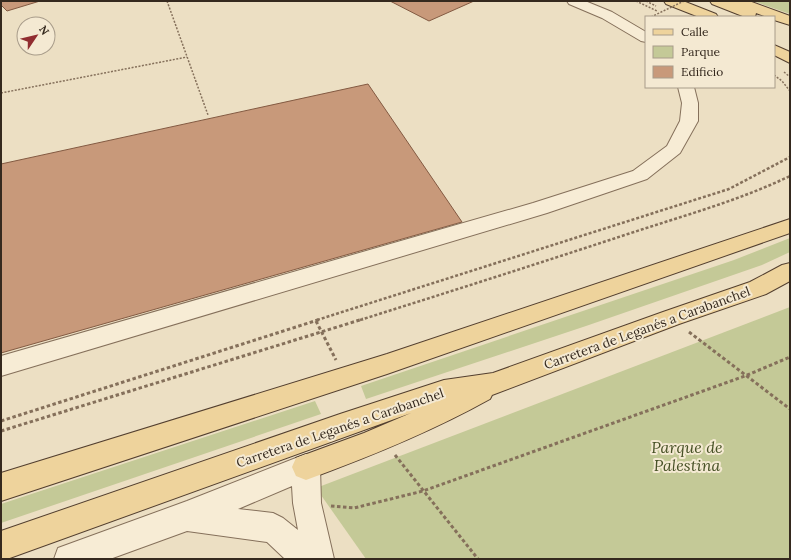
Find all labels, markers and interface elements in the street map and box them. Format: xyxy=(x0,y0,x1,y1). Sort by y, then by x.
north arrow xyxy=(16,16,56,56)
legend xyxy=(645,16,775,88)
text: N xyxy=(36,23,53,38)
text: Calle xyxy=(681,24,709,39)
text: Parque xyxy=(681,44,721,59)
text: Edificio xyxy=(681,64,723,79)
street label: Carretera de Leganés a Carabanchel xyxy=(541,283,753,373)
street label: Carretera de Leganés a Carabanchel xyxy=(234,384,446,472)
park label: Parque de Palestina xyxy=(651,437,723,475)

